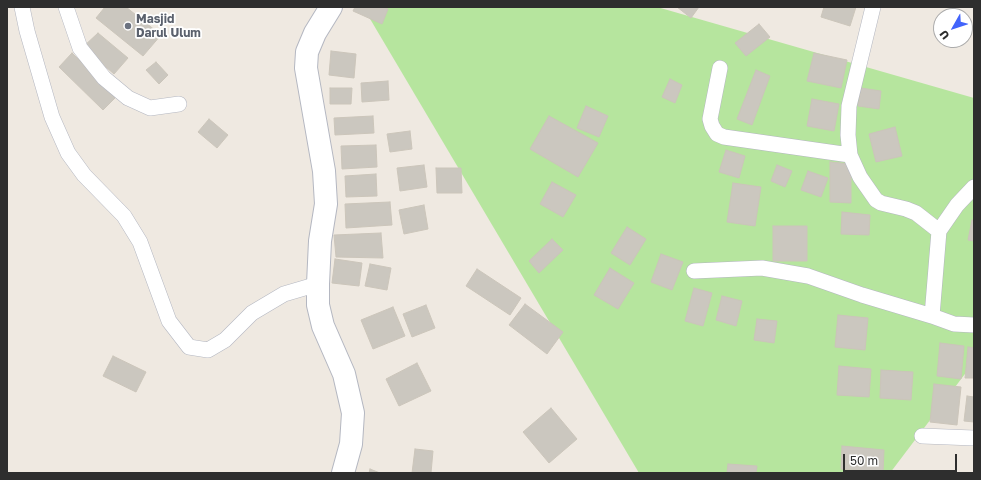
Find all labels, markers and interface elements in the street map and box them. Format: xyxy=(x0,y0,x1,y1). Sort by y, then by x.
north arrow xyxy=(933,8,973,48)
place label: Masjid Darul Ulum xyxy=(136,12,201,40)
marker: Masjid Darul Ulum xyxy=(123,21,133,31)
text: U xyxy=(936,28,952,42)
scale bar xyxy=(845,446,959,472)
text: 50 m xyxy=(850,453,878,468)

